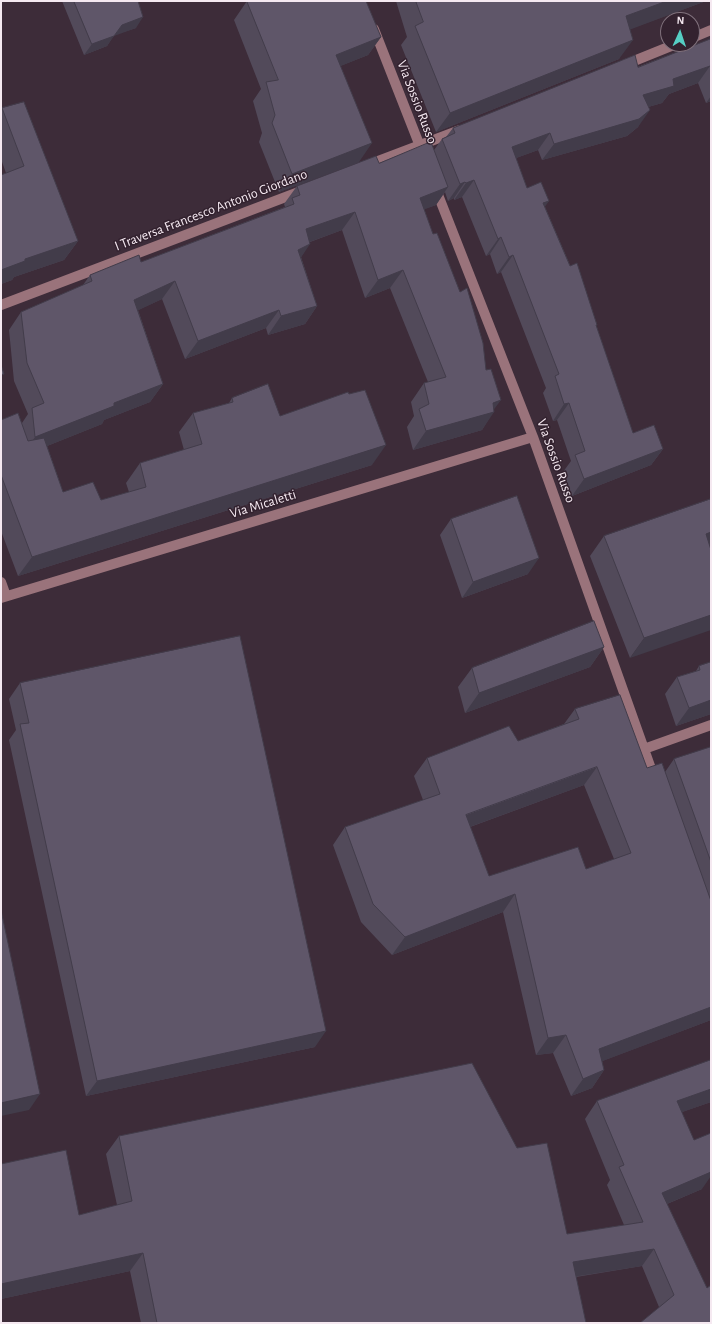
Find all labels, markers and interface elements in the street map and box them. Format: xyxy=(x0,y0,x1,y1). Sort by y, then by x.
north arrow xyxy=(660,12,700,52)
text: N xyxy=(676,15,685,26)
street label: Via Sossio Russo xyxy=(393,58,441,146)
street label: I Traversa Francesco Antonio Giordano xyxy=(112,165,310,255)
street label: Via Sossio Russo xyxy=(533,417,579,505)
street label: Via Micaletti xyxy=(228,486,298,522)

